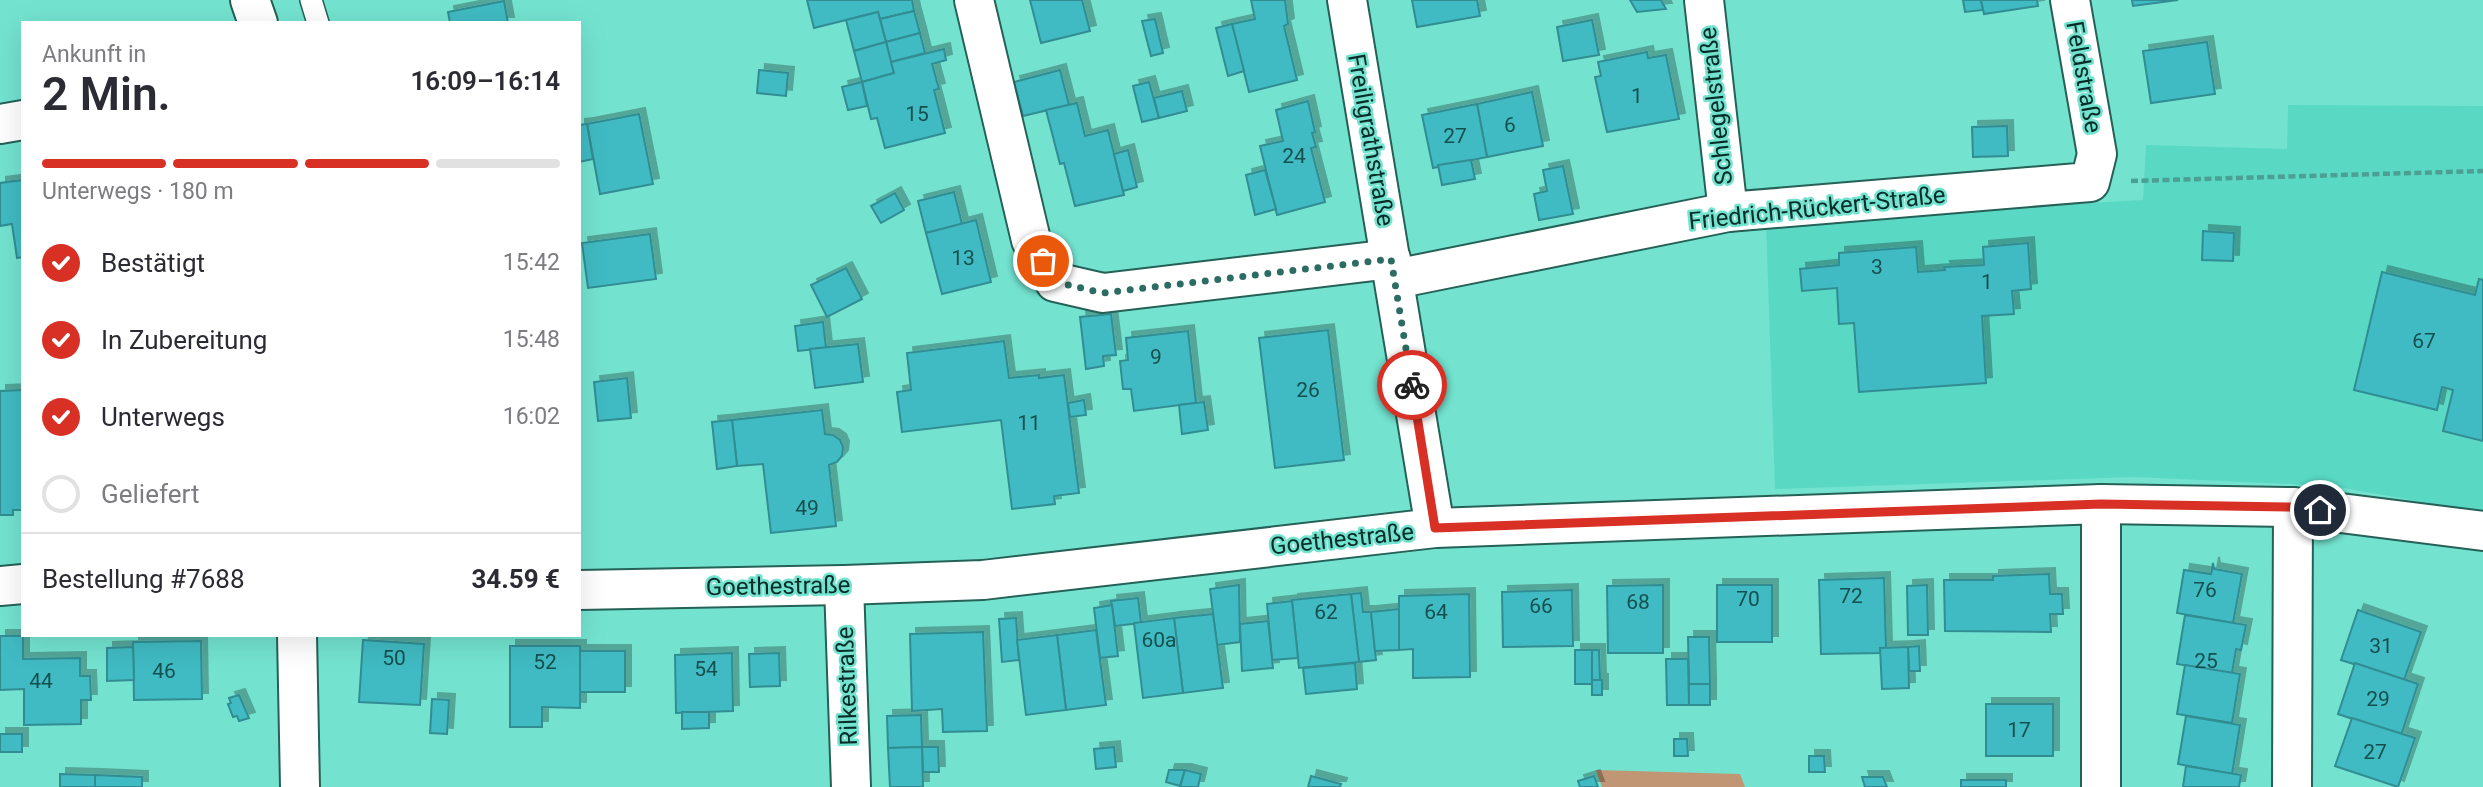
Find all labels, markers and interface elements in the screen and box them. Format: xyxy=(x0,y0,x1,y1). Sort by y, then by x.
street label: Feldstraße xyxy=(2060,19,2108,135)
street label: Schlegelstraße xyxy=(1694,26,1738,186)
text: Ankunft in xyxy=(42,41,146,68)
street label: Freiligrathstraße xyxy=(1342,52,1400,228)
text: 16:09–16:14 xyxy=(410,66,560,96)
text: 2 Min. xyxy=(42,67,171,121)
house number: 1 xyxy=(1631,84,1643,108)
house number: 15 xyxy=(905,102,929,126)
house number: 6 xyxy=(1504,113,1516,137)
house number: 27 xyxy=(1443,124,1467,148)
house number: 24 xyxy=(1282,144,1306,168)
text: Unterwegs · 180 m xyxy=(42,178,234,205)
street label: Friedrich-Rückert-Straße xyxy=(1687,181,1947,235)
pin xyxy=(1013,231,1073,291)
icon: bag xyxy=(1024,242,1062,280)
icon: check xyxy=(42,244,80,282)
house number: 13 xyxy=(951,246,975,270)
text: Bestätigt xyxy=(101,248,205,278)
text: 15:42 xyxy=(503,249,560,276)
house number: 3 xyxy=(1871,255,1883,279)
house number: 1 xyxy=(1981,270,1993,294)
icon: check xyxy=(42,321,80,359)
text: In Zubereitung xyxy=(101,325,267,355)
text: 15:48 xyxy=(503,326,560,353)
house number: 67 xyxy=(2412,329,2436,353)
house number: 9 xyxy=(1150,345,1162,369)
courier xyxy=(1377,350,1447,420)
icon: bike xyxy=(1393,366,1431,404)
house number: 26 xyxy=(1296,378,1320,402)
icon: check xyxy=(42,398,80,436)
text: Unterwegs xyxy=(101,402,225,432)
text: 16:02 xyxy=(503,403,560,430)
house number: 11 xyxy=(1017,411,1041,435)
text: Geliefert xyxy=(101,479,199,509)
pin xyxy=(2290,480,2350,540)
icon: home xyxy=(2301,491,2339,529)
house number: 49 xyxy=(795,496,819,520)
street label: Goethestraße xyxy=(1269,518,1415,560)
text: Bestellung #7688 xyxy=(42,564,245,594)
text: 34.59 € xyxy=(471,564,560,594)
street label: Goethestraße xyxy=(706,571,850,601)
house number: 76 xyxy=(2193,578,2217,602)
house number: 72 xyxy=(1839,584,1863,608)
house number: 70 xyxy=(1736,587,1760,611)
house number: 68 xyxy=(1626,590,1650,614)
house number: 66 xyxy=(1529,594,1553,618)
house number: 62 xyxy=(1314,600,1338,624)
house number: 64 xyxy=(1424,600,1448,624)
street label: Rilkestraße xyxy=(831,626,863,746)
house number: 60a xyxy=(1141,628,1177,652)
house number: 31 xyxy=(2369,634,2393,658)
house number: 50 xyxy=(382,646,406,670)
house number: 25 xyxy=(2194,649,2218,673)
house number: 52 xyxy=(533,650,557,674)
house number: 54 xyxy=(694,657,718,681)
house number: 46 xyxy=(152,659,176,683)
house number: 44 xyxy=(29,669,53,693)
house number: 29 xyxy=(2366,687,2390,711)
house number: 17 xyxy=(2007,718,2031,742)
house number: 27 xyxy=(2363,740,2387,764)

